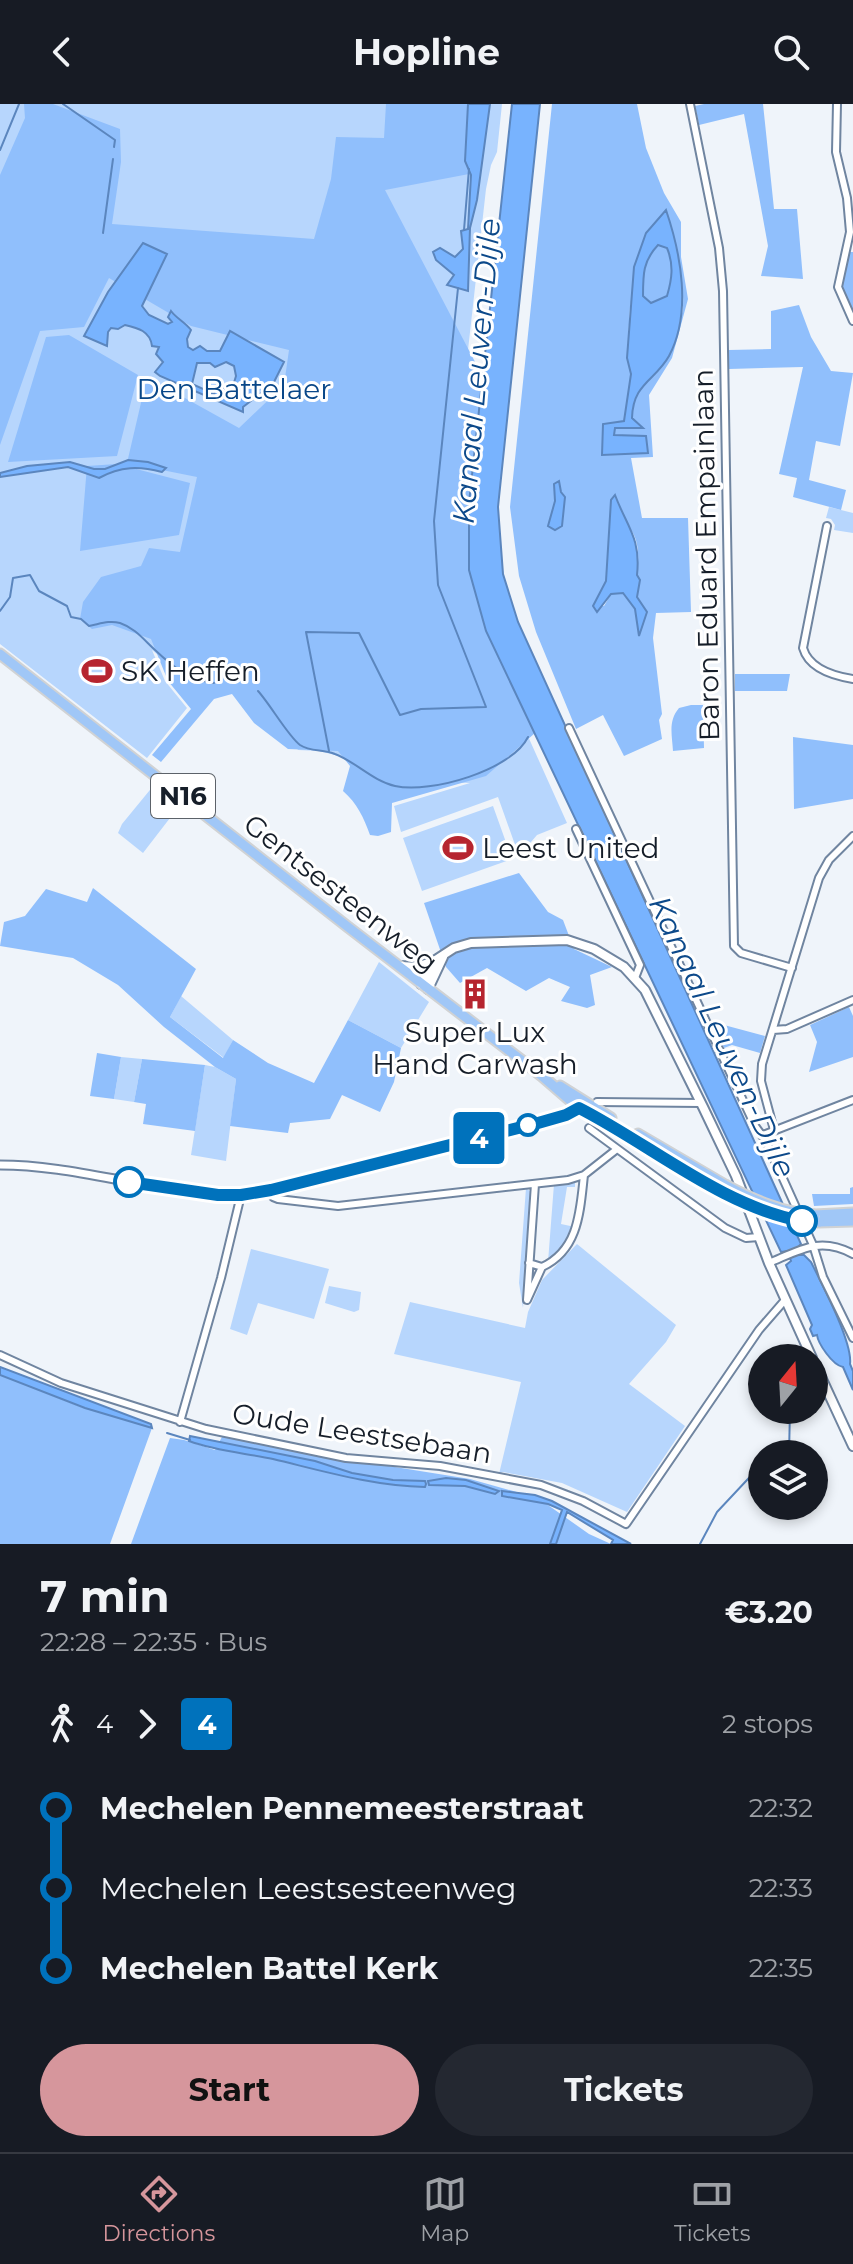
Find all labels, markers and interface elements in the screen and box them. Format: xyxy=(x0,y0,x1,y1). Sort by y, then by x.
icon: back xyxy=(40,30,84,74)
text: Hopline xyxy=(353,30,500,74)
icon: search xyxy=(769,30,813,74)
water label: Kanaal Leuven-Dijle xyxy=(445,217,508,525)
street label: Baron Eduard Empainlaan xyxy=(686,369,726,741)
park label: Den Battelaer xyxy=(137,372,331,406)
sports icon: SK Heffen xyxy=(80,654,114,688)
place label: SK Heffen xyxy=(121,654,260,688)
road number: N16 xyxy=(151,774,215,818)
street label: Gentsesteenweg xyxy=(237,807,445,979)
sports icon: Leest United xyxy=(441,831,475,865)
place label: Leest United xyxy=(482,831,660,865)
water label: Kanaal Leuven-Dijle xyxy=(641,890,804,1183)
building icon: Super Lux Hand Carwash xyxy=(458,977,492,1011)
place label: Super Lux Hand Carwash xyxy=(372,1015,578,1081)
line badge: 4 xyxy=(453,1112,505,1164)
unlabelled marker xyxy=(517,1114,539,1136)
text: 4 xyxy=(469,1121,489,1155)
unlabelled marker xyxy=(114,1167,144,1197)
unlabelled marker xyxy=(787,1206,817,1236)
north arrow xyxy=(748,1344,828,1424)
map controls xyxy=(748,1344,828,1520)
street label: Oude Leestsebaan xyxy=(230,1396,494,1470)
button: layers xyxy=(748,1440,828,1520)
text: 7 min xyxy=(40,1569,170,1623)
text: €3.20 xyxy=(725,1594,813,1631)
text: 22:28 – 22:35 · Bus xyxy=(40,1626,267,1658)
icon: walk xyxy=(40,1702,84,1746)
icon: forward xyxy=(125,1702,169,1746)
text: 4 xyxy=(197,1707,216,1741)
text: 4 xyxy=(96,1708,113,1740)
text: 2 stops xyxy=(722,1708,813,1740)
text: Mechelen Pennemeesterstraat xyxy=(100,1790,584,1827)
text: 22:32 xyxy=(749,1792,813,1824)
text: Mechelen Leestsesteenweg xyxy=(100,1870,516,1907)
text: 22:33 xyxy=(749,1872,813,1904)
text: Mechelen Battel Kerk xyxy=(100,1950,438,1987)
text: 22:35 xyxy=(749,1952,813,1984)
button: Start xyxy=(40,2044,419,2136)
button: Tickets xyxy=(435,2044,813,2136)
tab: Directions xyxy=(102,2172,215,2247)
tab: Map xyxy=(420,2172,469,2247)
tab: Tickets xyxy=(674,2172,750,2247)

